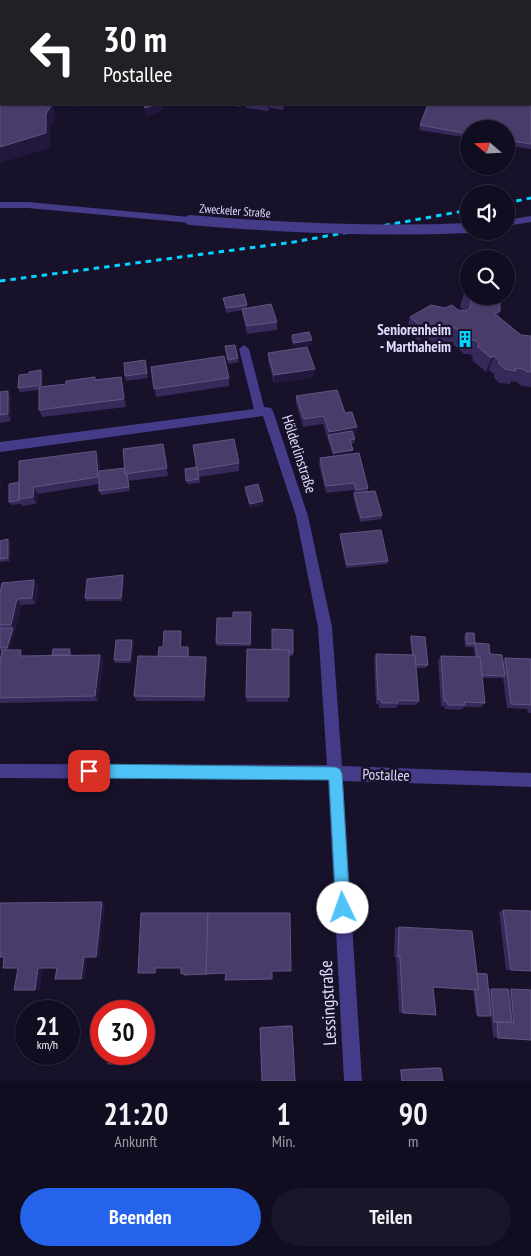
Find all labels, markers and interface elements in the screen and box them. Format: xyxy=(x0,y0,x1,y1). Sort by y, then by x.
text: 30 m xyxy=(103,16,167,62)
icon: left xyxy=(20,20,85,85)
text: Postallee xyxy=(103,60,172,88)
north arrow xyxy=(460,120,515,175)
map controls xyxy=(460,120,515,305)
button: sound xyxy=(460,185,515,240)
street label: Zweckeler Straße xyxy=(199,201,271,220)
button: search xyxy=(460,250,515,305)
place label: Seniorenheim - Marthaheim xyxy=(377,320,451,356)
building icon: Seniorenheim - Marthaheim xyxy=(455,329,475,349)
street label: Hölderlinstraße xyxy=(278,412,321,495)
pin xyxy=(68,750,110,792)
icon: arrive xyxy=(75,757,103,785)
street label: Postallee xyxy=(362,764,410,785)
position arrow xyxy=(316,881,368,933)
street label: Lessingstraße xyxy=(314,960,341,1046)
speed limit sign: 30 xyxy=(90,1000,155,1065)
text: 21 xyxy=(36,1010,59,1042)
text: km/h xyxy=(37,1037,58,1052)
text: 21:20 xyxy=(103,1094,168,1133)
text: 1 xyxy=(276,1094,291,1133)
text: 90 xyxy=(399,1094,428,1133)
text: Ankunft xyxy=(114,1131,157,1151)
text: Min. xyxy=(272,1131,295,1151)
text: m xyxy=(408,1131,418,1151)
button: Beenden xyxy=(20,1188,261,1246)
button: Teilen xyxy=(271,1188,511,1246)

